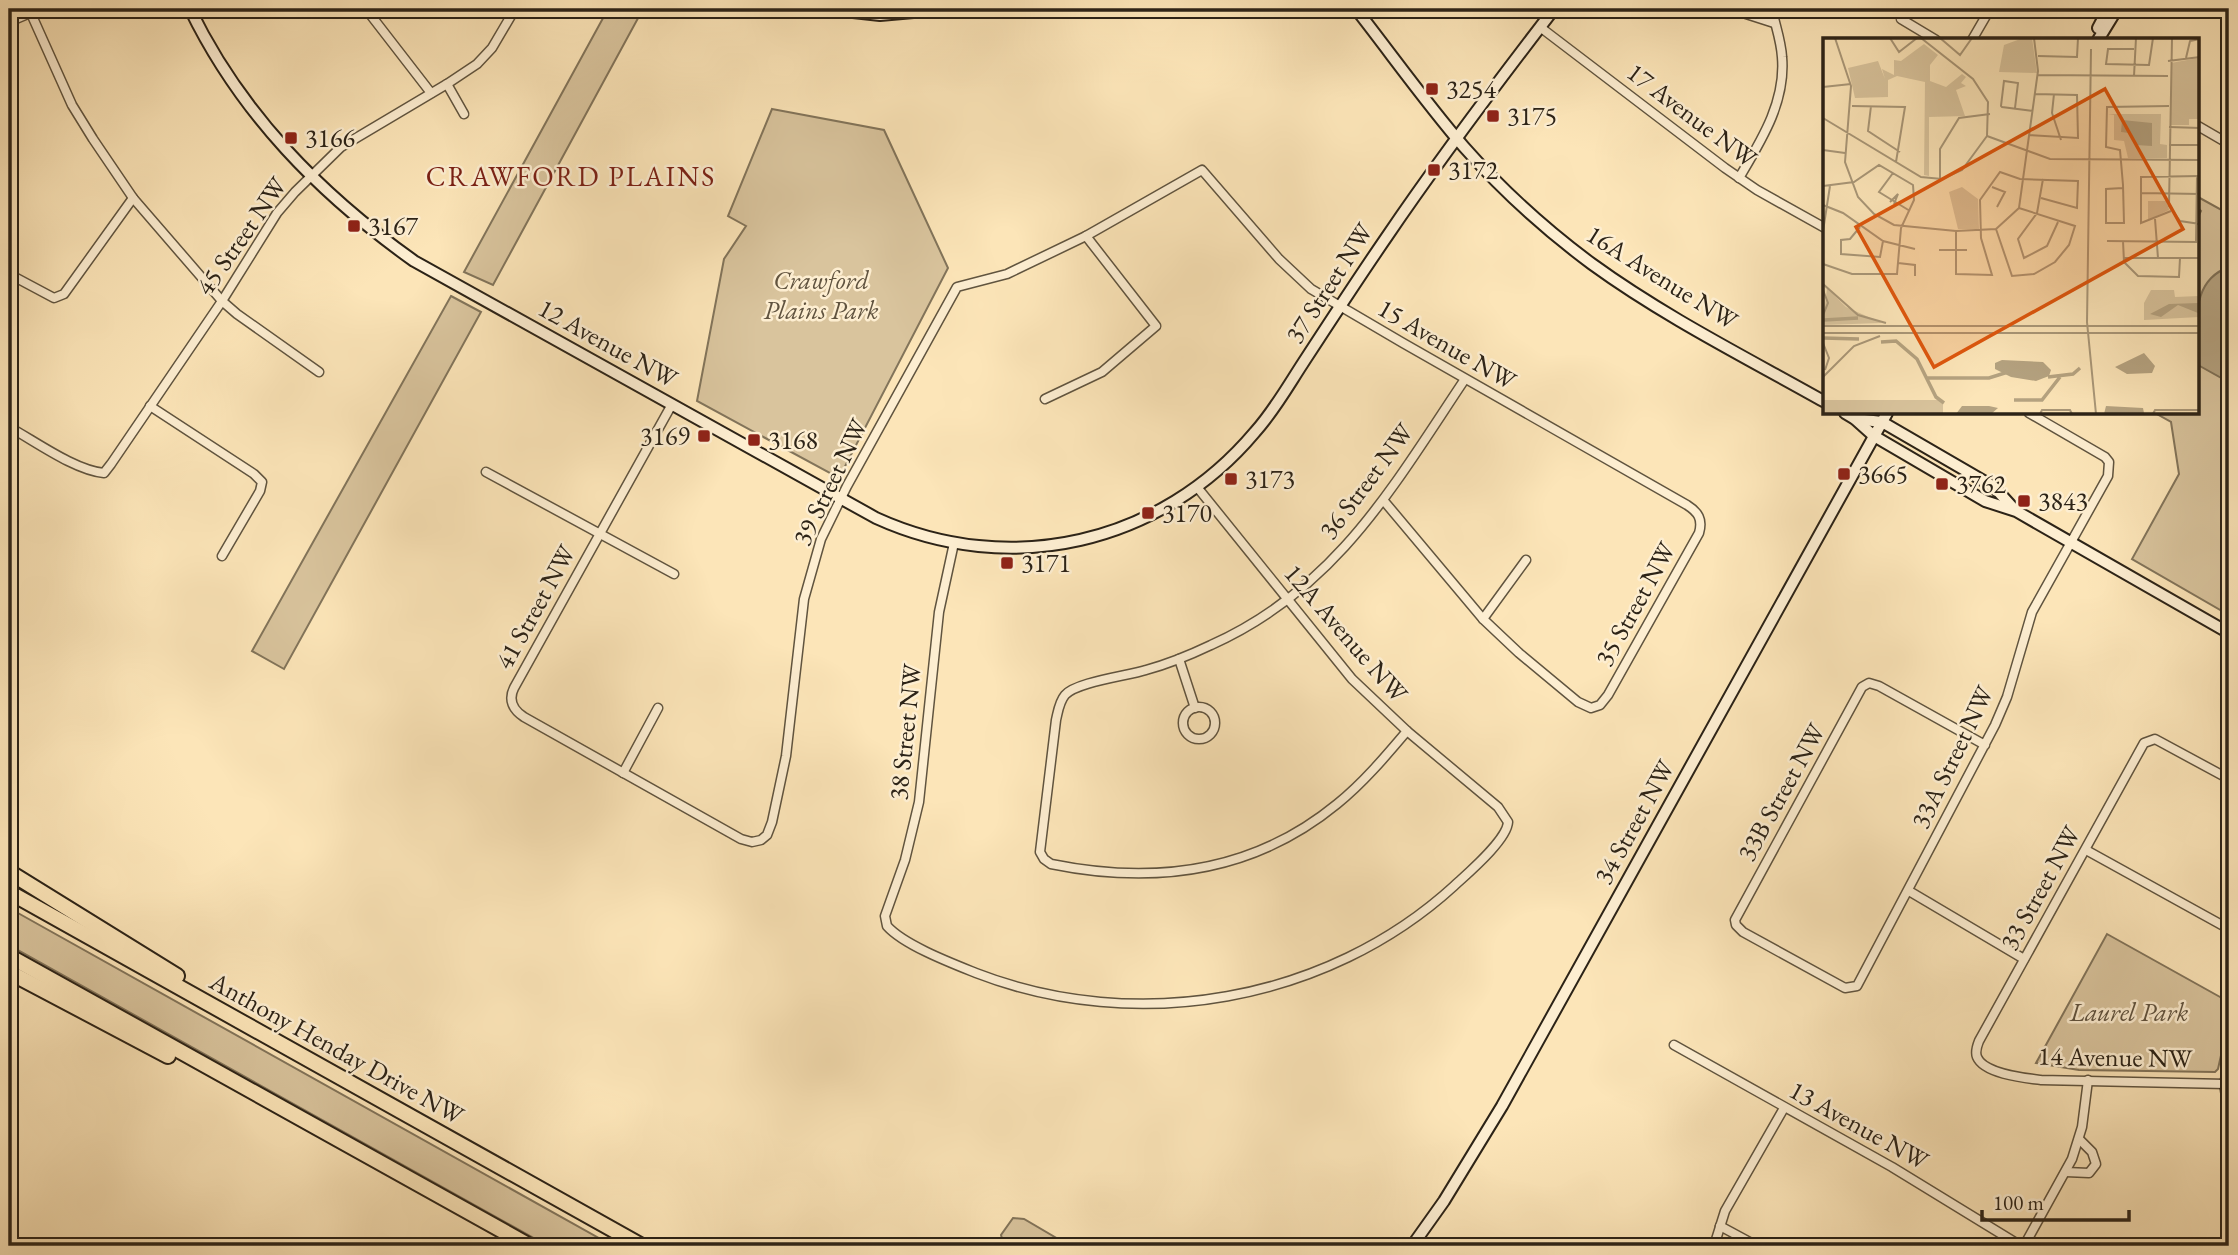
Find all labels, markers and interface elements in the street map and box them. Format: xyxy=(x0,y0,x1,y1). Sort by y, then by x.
inset map xyxy=(1823,38,2200,415)
street label: 17 Avenue NW xyxy=(1620,55,1765,176)
place label: 3254 xyxy=(1446,72,1496,106)
marker: 3254 xyxy=(1424,81,1440,97)
place label: 3175 xyxy=(1507,99,1557,133)
marker: 3175 xyxy=(1485,108,1501,124)
place label: 3166 xyxy=(305,121,355,155)
marker: 3166 xyxy=(283,130,299,146)
place label: 3172 xyxy=(1448,153,1498,187)
district label: CRAWFORD PLAINS xyxy=(426,158,716,194)
marker: 3172 xyxy=(1426,162,1442,178)
street label: 45 Street NW xyxy=(188,169,295,302)
place label: 3167 xyxy=(368,209,418,243)
street label: 37 Street NW xyxy=(1277,215,1381,350)
street label: 16A Avenue NW xyxy=(1580,217,1745,338)
marker: 3167 xyxy=(346,218,362,234)
park label: Crawford Plains Park xyxy=(763,263,879,327)
street label: 12 Avenue NW xyxy=(532,291,685,396)
street label: 15 Avenue NW xyxy=(1372,291,1523,398)
street label: 39 Street NW xyxy=(785,412,876,551)
street label: 36 Street NW xyxy=(1311,415,1421,546)
place label: 3169 xyxy=(640,419,691,453)
place label: 3168 xyxy=(768,423,818,457)
marker: 3169 xyxy=(696,428,712,444)
marker: 3168 xyxy=(746,432,762,448)
place label: 3665 xyxy=(1858,457,1908,491)
place label: 3173 xyxy=(1245,462,1295,496)
marker: 3665 xyxy=(1836,466,1852,482)
place label: 3762 xyxy=(1956,467,2006,501)
marker: 3173 xyxy=(1223,471,1239,487)
marker: 3762 xyxy=(1934,476,1950,492)
place label: 3843 xyxy=(2038,484,2088,518)
marker: 3843 xyxy=(2016,493,2032,509)
place label: 3170 xyxy=(1162,496,1212,530)
marker: 3170 xyxy=(1140,505,1156,521)
street label: 35 Street NW xyxy=(1587,535,1684,672)
street label: 41 Street NW xyxy=(487,538,584,675)
place label: 3171 xyxy=(1021,546,1071,580)
marker: 3171 xyxy=(999,555,1015,571)
street label: 12A Avenue NW xyxy=(1277,557,1416,710)
street label: 38 Street NW xyxy=(881,661,929,802)
street label: 33A Street NW xyxy=(1903,679,2002,834)
street label: 33B Street NW xyxy=(1729,716,1833,867)
street label: 34 Street NW xyxy=(1586,753,1683,890)
street label: 33 Street NW xyxy=(1992,819,2089,956)
street label: Anthony Henday Drive NW xyxy=(203,963,471,1133)
park label: Laurel Park xyxy=(2069,995,2188,1029)
street label: 14 Avenue NW xyxy=(2038,1039,2194,1075)
street label: 13 Avenue NW xyxy=(1783,1073,1936,1178)
scale bar xyxy=(1982,1178,2130,1222)
text: 100 m xyxy=(1993,1189,2044,1216)

